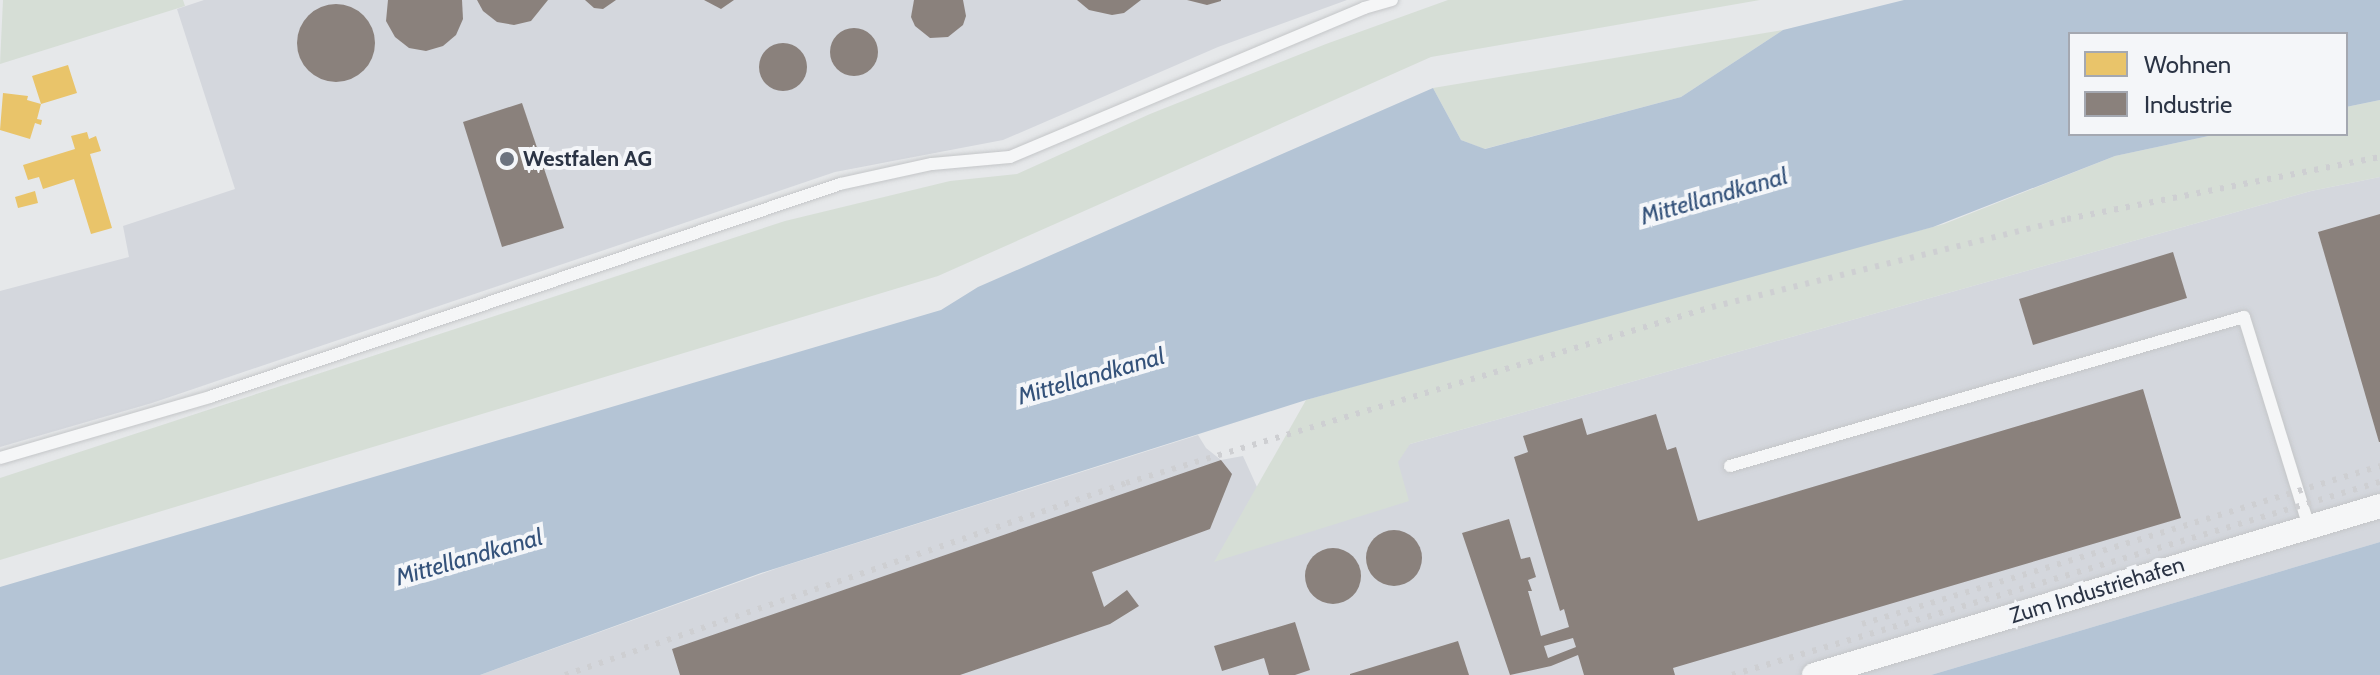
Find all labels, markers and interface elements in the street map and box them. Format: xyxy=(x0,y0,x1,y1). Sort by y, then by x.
legend xyxy=(2068,32,2348,136)
text: Wohnen xyxy=(2144,50,2231,79)
text: Industrie xyxy=(2144,90,2232,119)
place label: Westfalen AG xyxy=(523,146,652,172)
marker: Westfalen AG xyxy=(498,150,516,168)
water label: Mittellandkanal xyxy=(1637,161,1791,231)
water label: Mittellandkanal xyxy=(1014,341,1168,411)
water label: Mittellandkanal xyxy=(392,522,546,592)
street label: Zum Industriehafen xyxy=(2007,551,2187,629)

